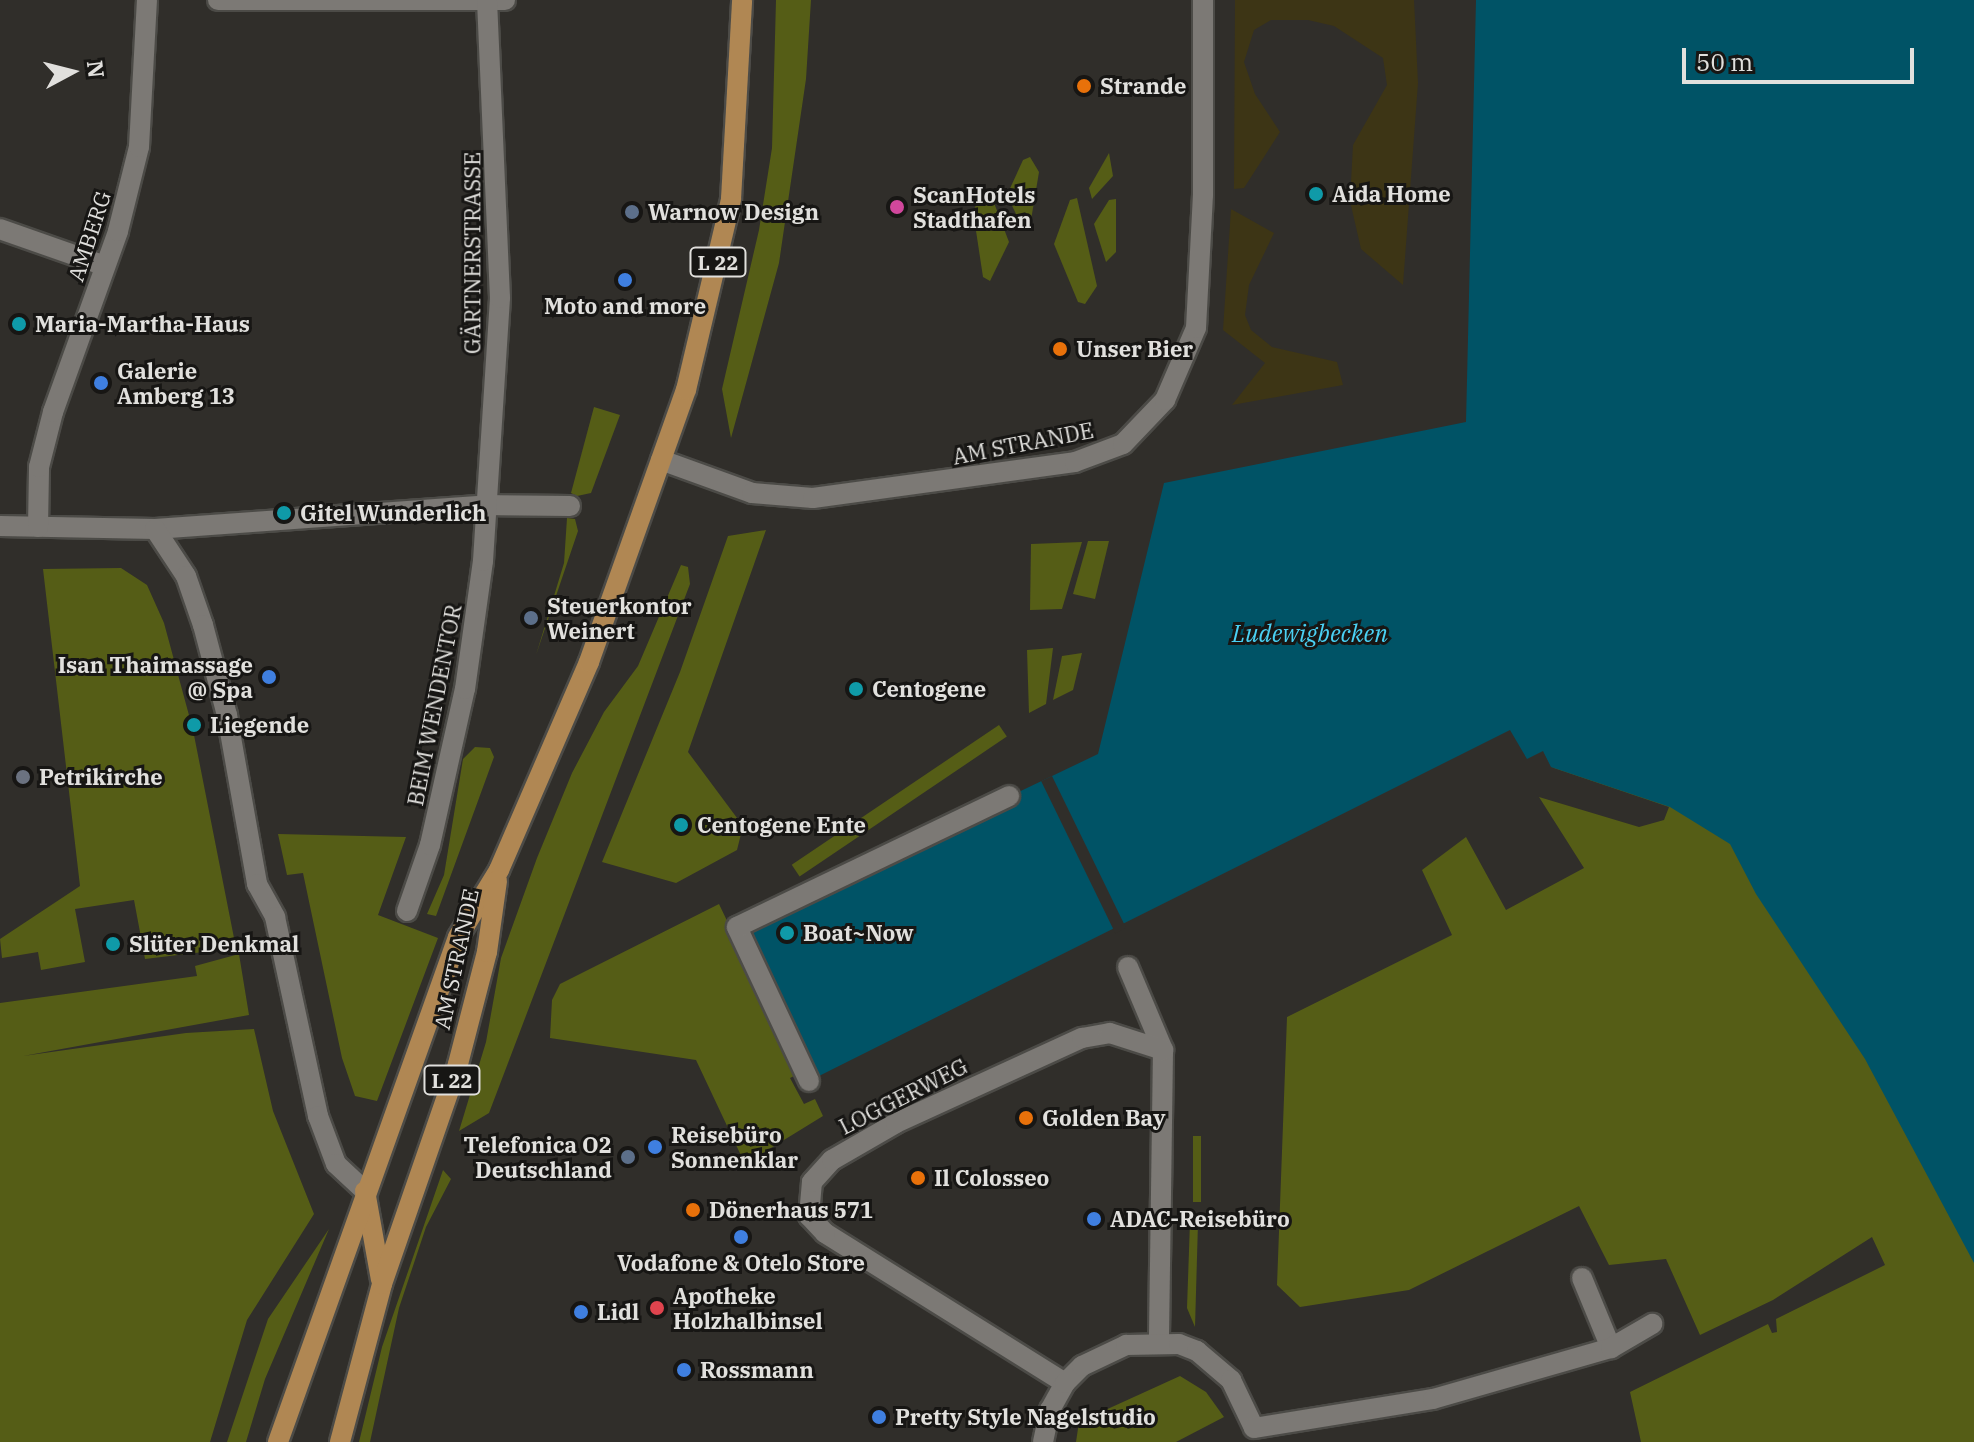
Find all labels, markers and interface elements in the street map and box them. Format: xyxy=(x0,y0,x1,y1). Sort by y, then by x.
north arrow xyxy=(32,32,112,112)
scale bar xyxy=(1686,32,1918,82)
text: 50 m xyxy=(1696,46,1753,78)
text: N xyxy=(81,59,112,79)
place label: Strande xyxy=(1100,73,1186,99)
marker: Strande xyxy=(1075,77,1093,95)
street label: GÄRTNERSTRASSE xyxy=(459,152,485,354)
place label: ScanHotels Stadthafen xyxy=(913,181,1035,232)
place label: Aida Home xyxy=(1332,181,1451,207)
marker: Aida Home xyxy=(1307,185,1325,203)
street label: AMBERG xyxy=(62,187,116,285)
marker: ScanHotels Stadthafen xyxy=(888,198,906,216)
place label: Warnow Design xyxy=(648,199,819,225)
marker: Warnow Design xyxy=(623,203,641,221)
road number: L 22 xyxy=(688,246,748,278)
marker: Moto and more xyxy=(616,271,634,289)
place label: Moto and more xyxy=(544,293,706,319)
place label: Maria-Martha-Haus xyxy=(35,311,250,337)
marker: Maria-Martha-Haus xyxy=(10,315,28,333)
place label: Unser Bier xyxy=(1076,336,1193,362)
marker: Unser Bier xyxy=(1051,340,1069,358)
place label: Galerie Amberg 13 xyxy=(117,357,235,408)
marker: Galerie Amberg 13 xyxy=(92,374,110,392)
street label: AM STRANDE xyxy=(950,416,1096,470)
place label: Gitel Wunderlich xyxy=(300,500,486,526)
marker: Gitel Wunderlich xyxy=(275,504,293,522)
place label: Steuerkontor Weinert xyxy=(547,592,692,644)
street label: BEIM WENDENTOR xyxy=(402,602,466,808)
marker: Steuerkontor Weinert xyxy=(522,609,540,627)
water label: Ludewigbecken xyxy=(1232,620,1388,648)
place label: Isan Thaimassage @ Spa xyxy=(58,651,253,702)
marker: Isan Thaimassage @ Spa xyxy=(260,668,278,686)
place label: Centogene xyxy=(872,676,986,702)
marker: Centogene xyxy=(847,680,865,698)
place label: Liegende xyxy=(210,712,309,738)
marker: Liegende xyxy=(185,716,203,734)
place label: Petrikirche xyxy=(39,764,163,790)
marker: Petrikirche xyxy=(14,768,32,786)
place label: Centogene Ente xyxy=(697,812,866,838)
marker: Centogene Ente xyxy=(672,816,690,834)
street label: AM STRANDE xyxy=(428,886,484,1032)
place label: Boat~Now xyxy=(803,920,914,946)
marker: Boat~Now xyxy=(778,924,796,942)
place label: Slüter Denkmal xyxy=(129,931,299,957)
marker: Slüter Denkmal xyxy=(104,935,122,953)
street label: LOGGERWEG xyxy=(834,1052,972,1140)
road number: L 22 xyxy=(422,1064,482,1096)
place label: Golden Bay xyxy=(1042,1105,1165,1131)
marker: Golden Bay xyxy=(1017,1109,1035,1127)
place label: Reisebüro Sonnenklar xyxy=(671,1121,798,1172)
place label: Telefonica O2 Deutschland xyxy=(463,1131,612,1182)
marker: Reisebüro Sonnenklar xyxy=(646,1138,664,1156)
marker: Telefonica O2 Deutschland xyxy=(619,1148,637,1166)
place label: Il Colosseo xyxy=(934,1165,1049,1191)
marker: Il Colosseo xyxy=(909,1169,927,1187)
place label: Dönerhaus 571 xyxy=(709,1197,873,1223)
marker: Dönerhaus 571 xyxy=(684,1201,702,1219)
place label: ADAC-Reisebüro xyxy=(1110,1206,1290,1232)
marker: ADAC-Reisebüro xyxy=(1085,1210,1103,1228)
marker: Vodafone & Otelo Store xyxy=(732,1228,750,1246)
place label: Vodafone & Otelo Store xyxy=(617,1250,865,1276)
place label: Apotheke Holzhalbinsel xyxy=(673,1282,823,1334)
place label: Lidl xyxy=(597,1299,639,1325)
marker: Apotheke Holzhalbinsel xyxy=(648,1299,666,1317)
marker: Lidl xyxy=(572,1303,590,1321)
place label: Rossmann xyxy=(700,1357,814,1383)
marker: Rossmann xyxy=(675,1361,693,1379)
place label: Pretty Style Nagelstudio xyxy=(895,1404,1156,1430)
marker: Pretty Style Nagelstudio xyxy=(870,1408,888,1426)

